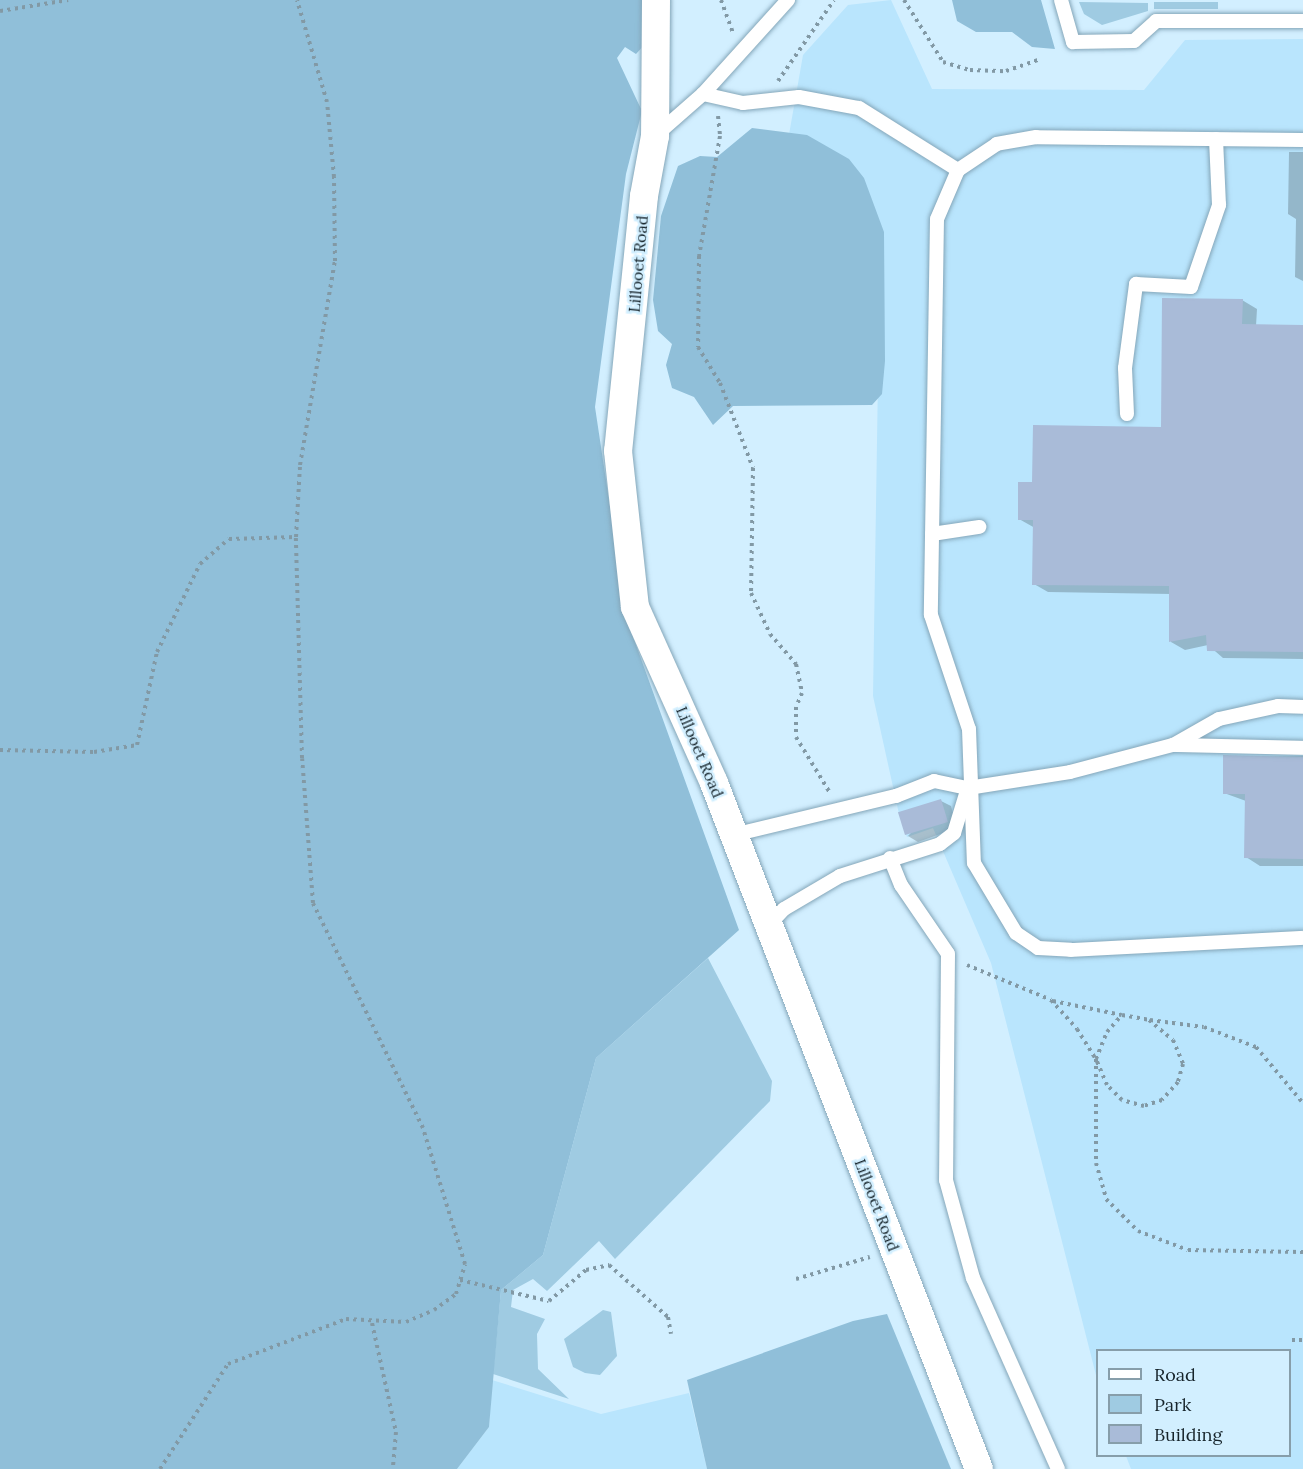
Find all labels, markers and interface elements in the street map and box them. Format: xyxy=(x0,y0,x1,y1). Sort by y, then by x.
street label: Lillooet Road xyxy=(624,215,652,313)
street label: Lillooet Road xyxy=(672,703,728,801)
street label: Lillooet Road xyxy=(851,1156,903,1254)
legend xyxy=(1096,1349,1291,1457)
text: Road xyxy=(1154,1363,1196,1386)
text: Park xyxy=(1154,1393,1191,1416)
text: Building xyxy=(1154,1423,1222,1446)

